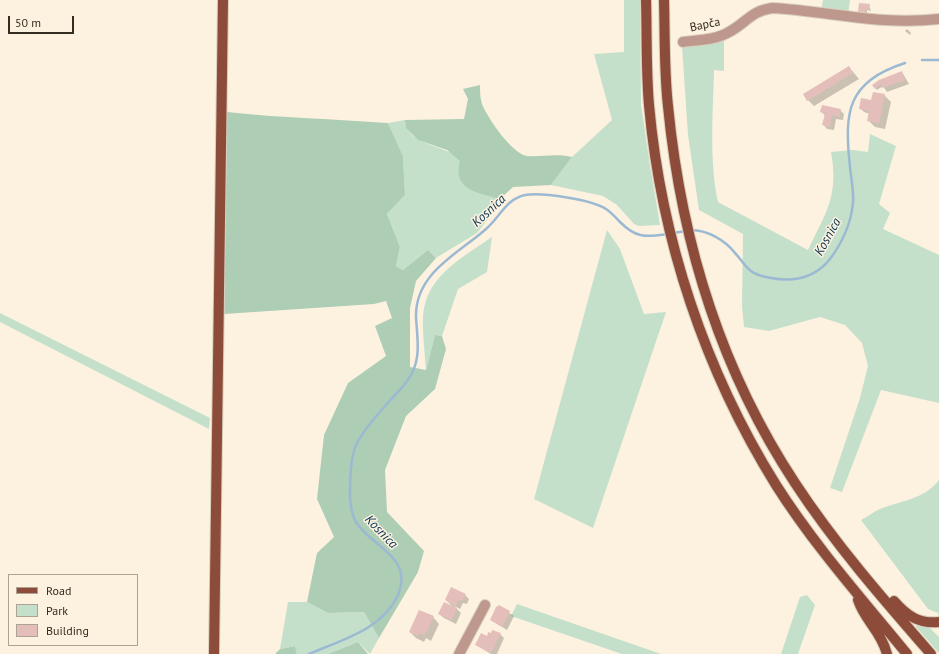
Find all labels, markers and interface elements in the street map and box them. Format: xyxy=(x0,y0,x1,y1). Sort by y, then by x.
scale bar xyxy=(10,8,76,34)
text: 50 m xyxy=(15,15,41,30)
street label: Bapča xyxy=(688,15,722,35)
water label: Kosnica xyxy=(469,192,509,230)
water label: Kosnica xyxy=(811,216,845,258)
water label: Kosnica xyxy=(361,512,401,552)
legend xyxy=(8,574,138,646)
text: Road xyxy=(46,583,71,598)
text: Park xyxy=(46,603,68,618)
text: Building xyxy=(46,623,89,638)

